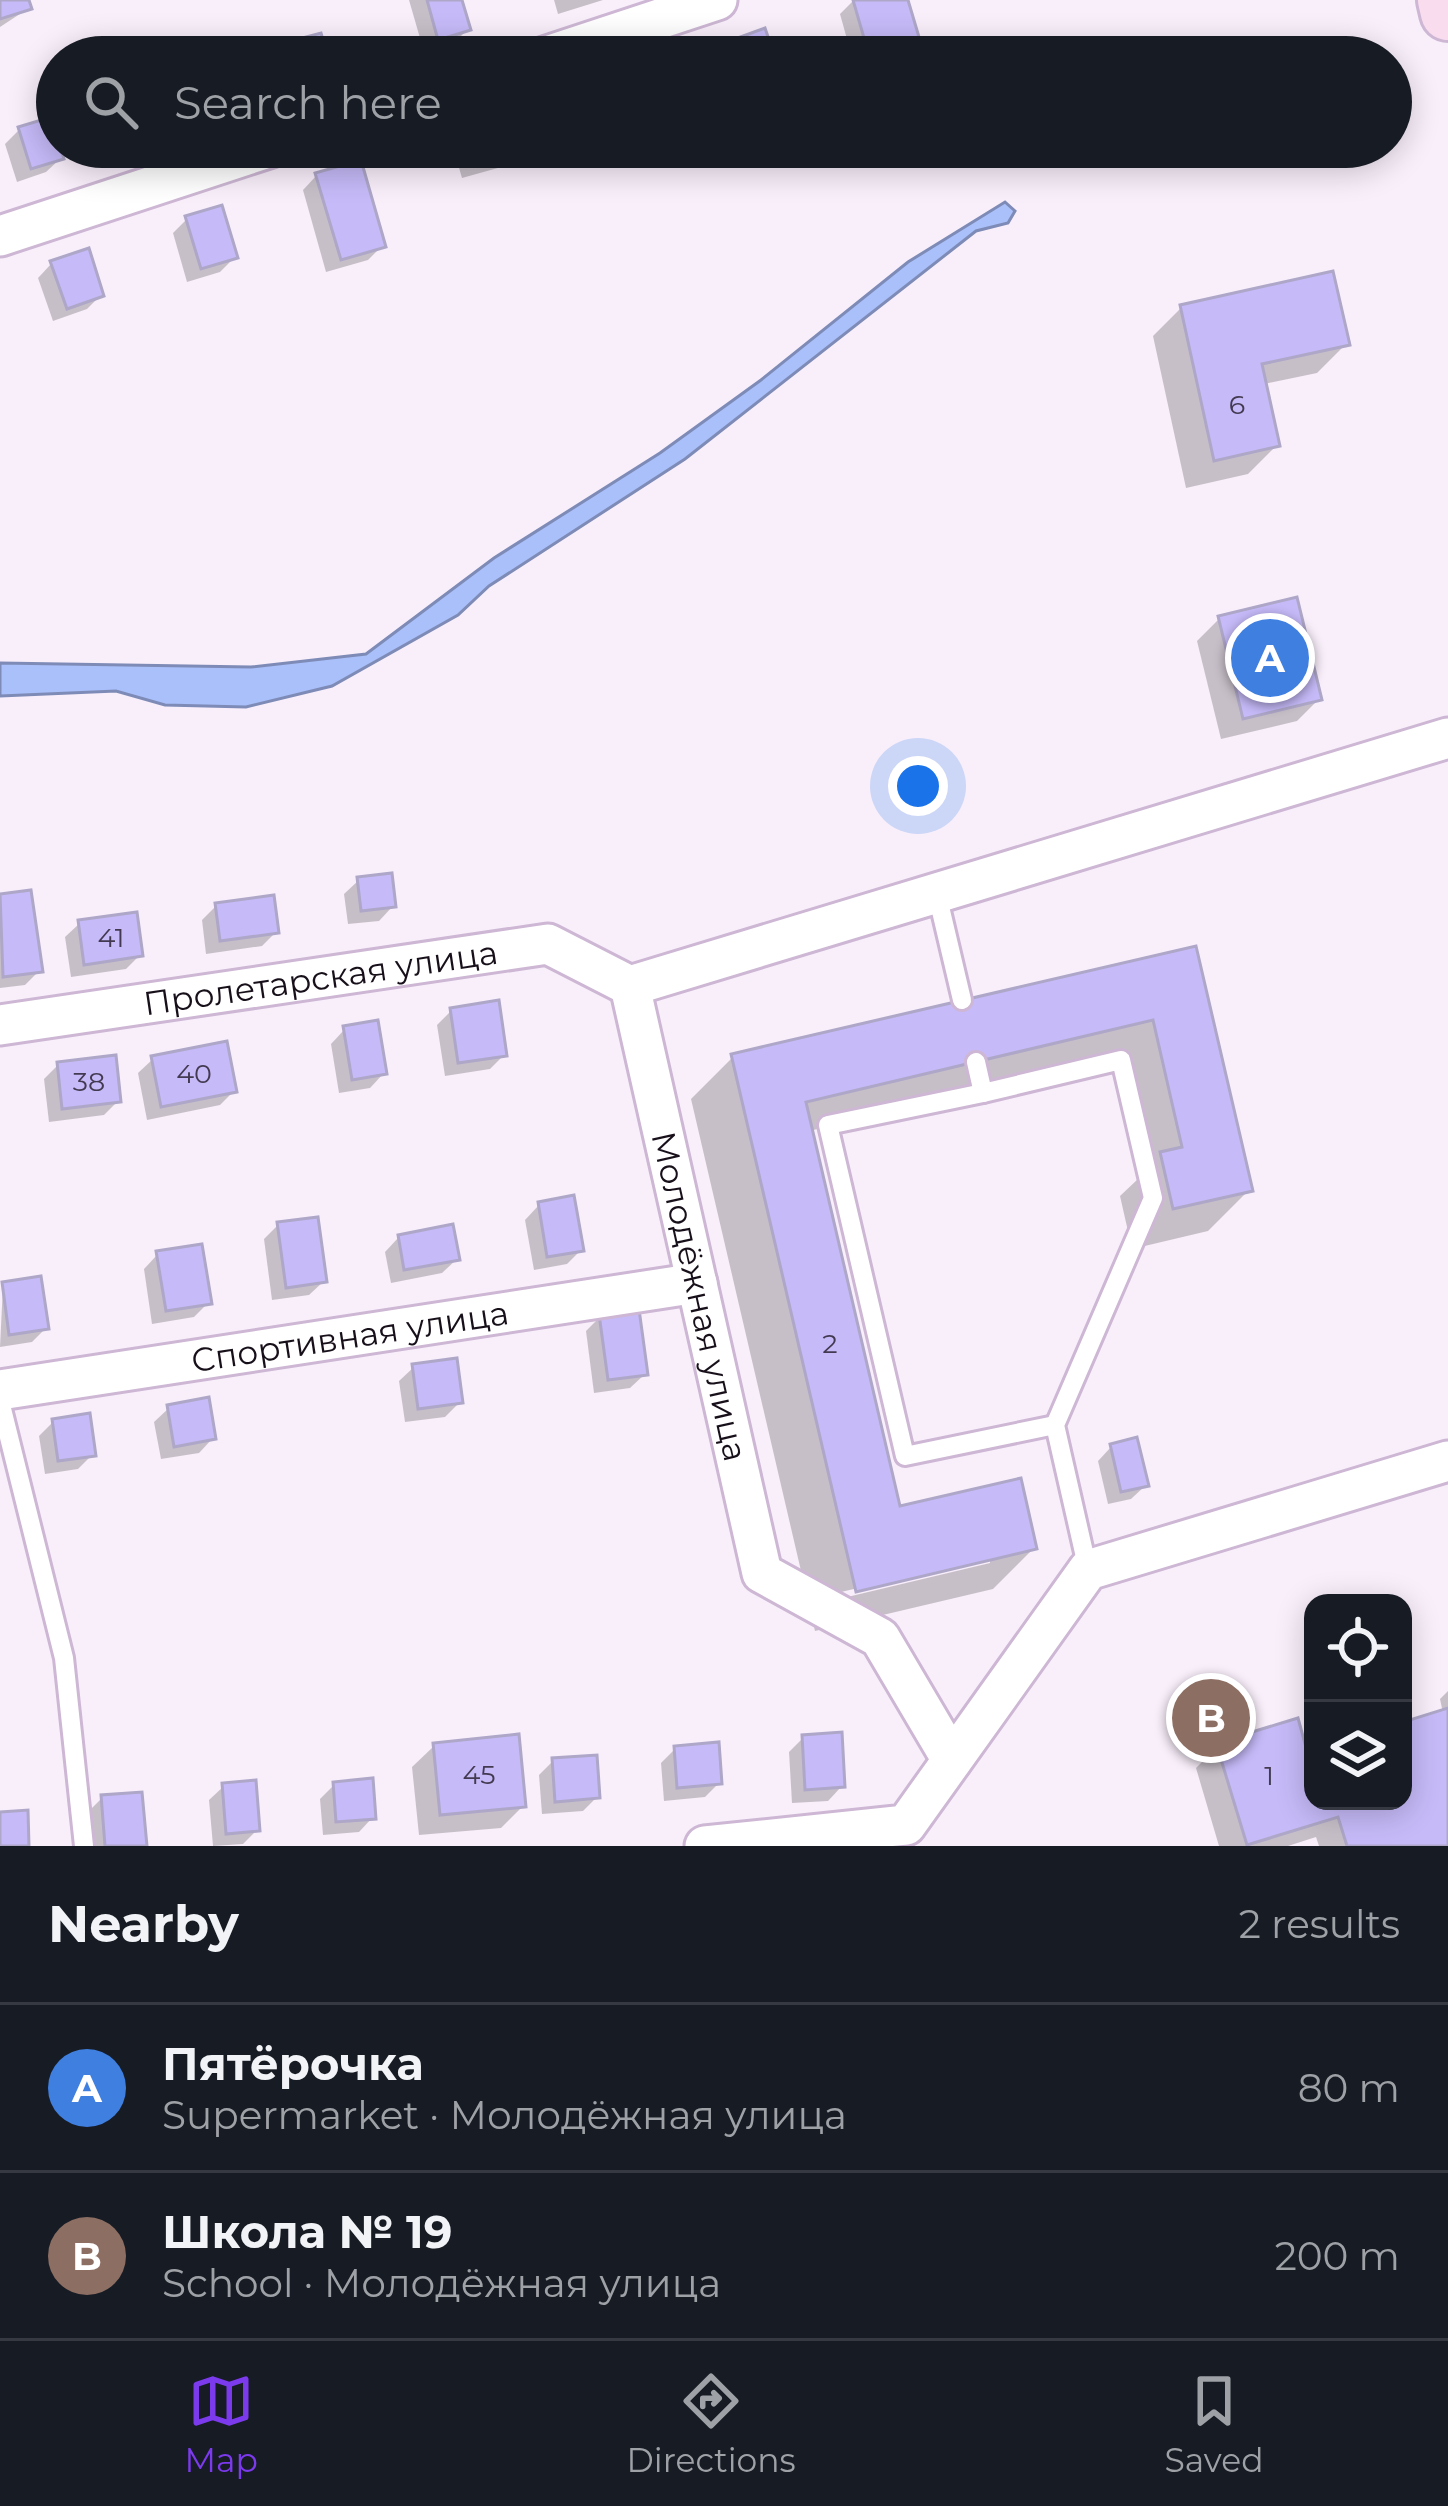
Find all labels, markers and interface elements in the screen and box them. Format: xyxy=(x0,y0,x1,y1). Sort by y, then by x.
search box xyxy=(36,36,1412,168)
icon: search xyxy=(78,69,144,135)
text: Search here xyxy=(174,75,442,130)
house number: 6 xyxy=(1229,388,1245,421)
pin: A xyxy=(1231,613,1309,703)
your location xyxy=(888,756,948,816)
house number: 41 xyxy=(98,921,124,954)
street label: Пролетарская улица xyxy=(141,932,500,1024)
house number: 40 xyxy=(176,1057,212,1090)
house number: 38 xyxy=(73,1065,105,1098)
street label: Молодёжная улица xyxy=(643,1128,756,1465)
street label: Спортивная улица xyxy=(188,1292,511,1380)
house number: 2 xyxy=(822,1327,838,1360)
map controls xyxy=(1304,1594,1412,1810)
button: locate xyxy=(1304,1594,1412,1702)
pin: B xyxy=(1172,1673,1250,1763)
button: layers xyxy=(1304,1702,1412,1810)
house number: 45 xyxy=(462,1758,496,1791)
house number: 1 xyxy=(1264,1759,1274,1792)
text: Nearby xyxy=(48,1893,239,1955)
text: 2 results xyxy=(1239,1900,1400,1948)
text: Пятёрочка xyxy=(162,2036,424,2091)
text: A xyxy=(72,2064,102,2112)
text: 80 m xyxy=(1298,2064,1400,2112)
text: Supermarket · Молодёжная улица xyxy=(162,2091,847,2139)
text: Школа № 19 xyxy=(162,2204,452,2259)
text: B xyxy=(72,2232,102,2280)
text: 200 m xyxy=(1275,2232,1400,2280)
text: School · Молодёжная улица xyxy=(162,2259,721,2307)
tab: Map xyxy=(184,2368,258,2480)
tab: Directions xyxy=(627,2368,796,2480)
tab: Saved xyxy=(1164,2368,1264,2480)

